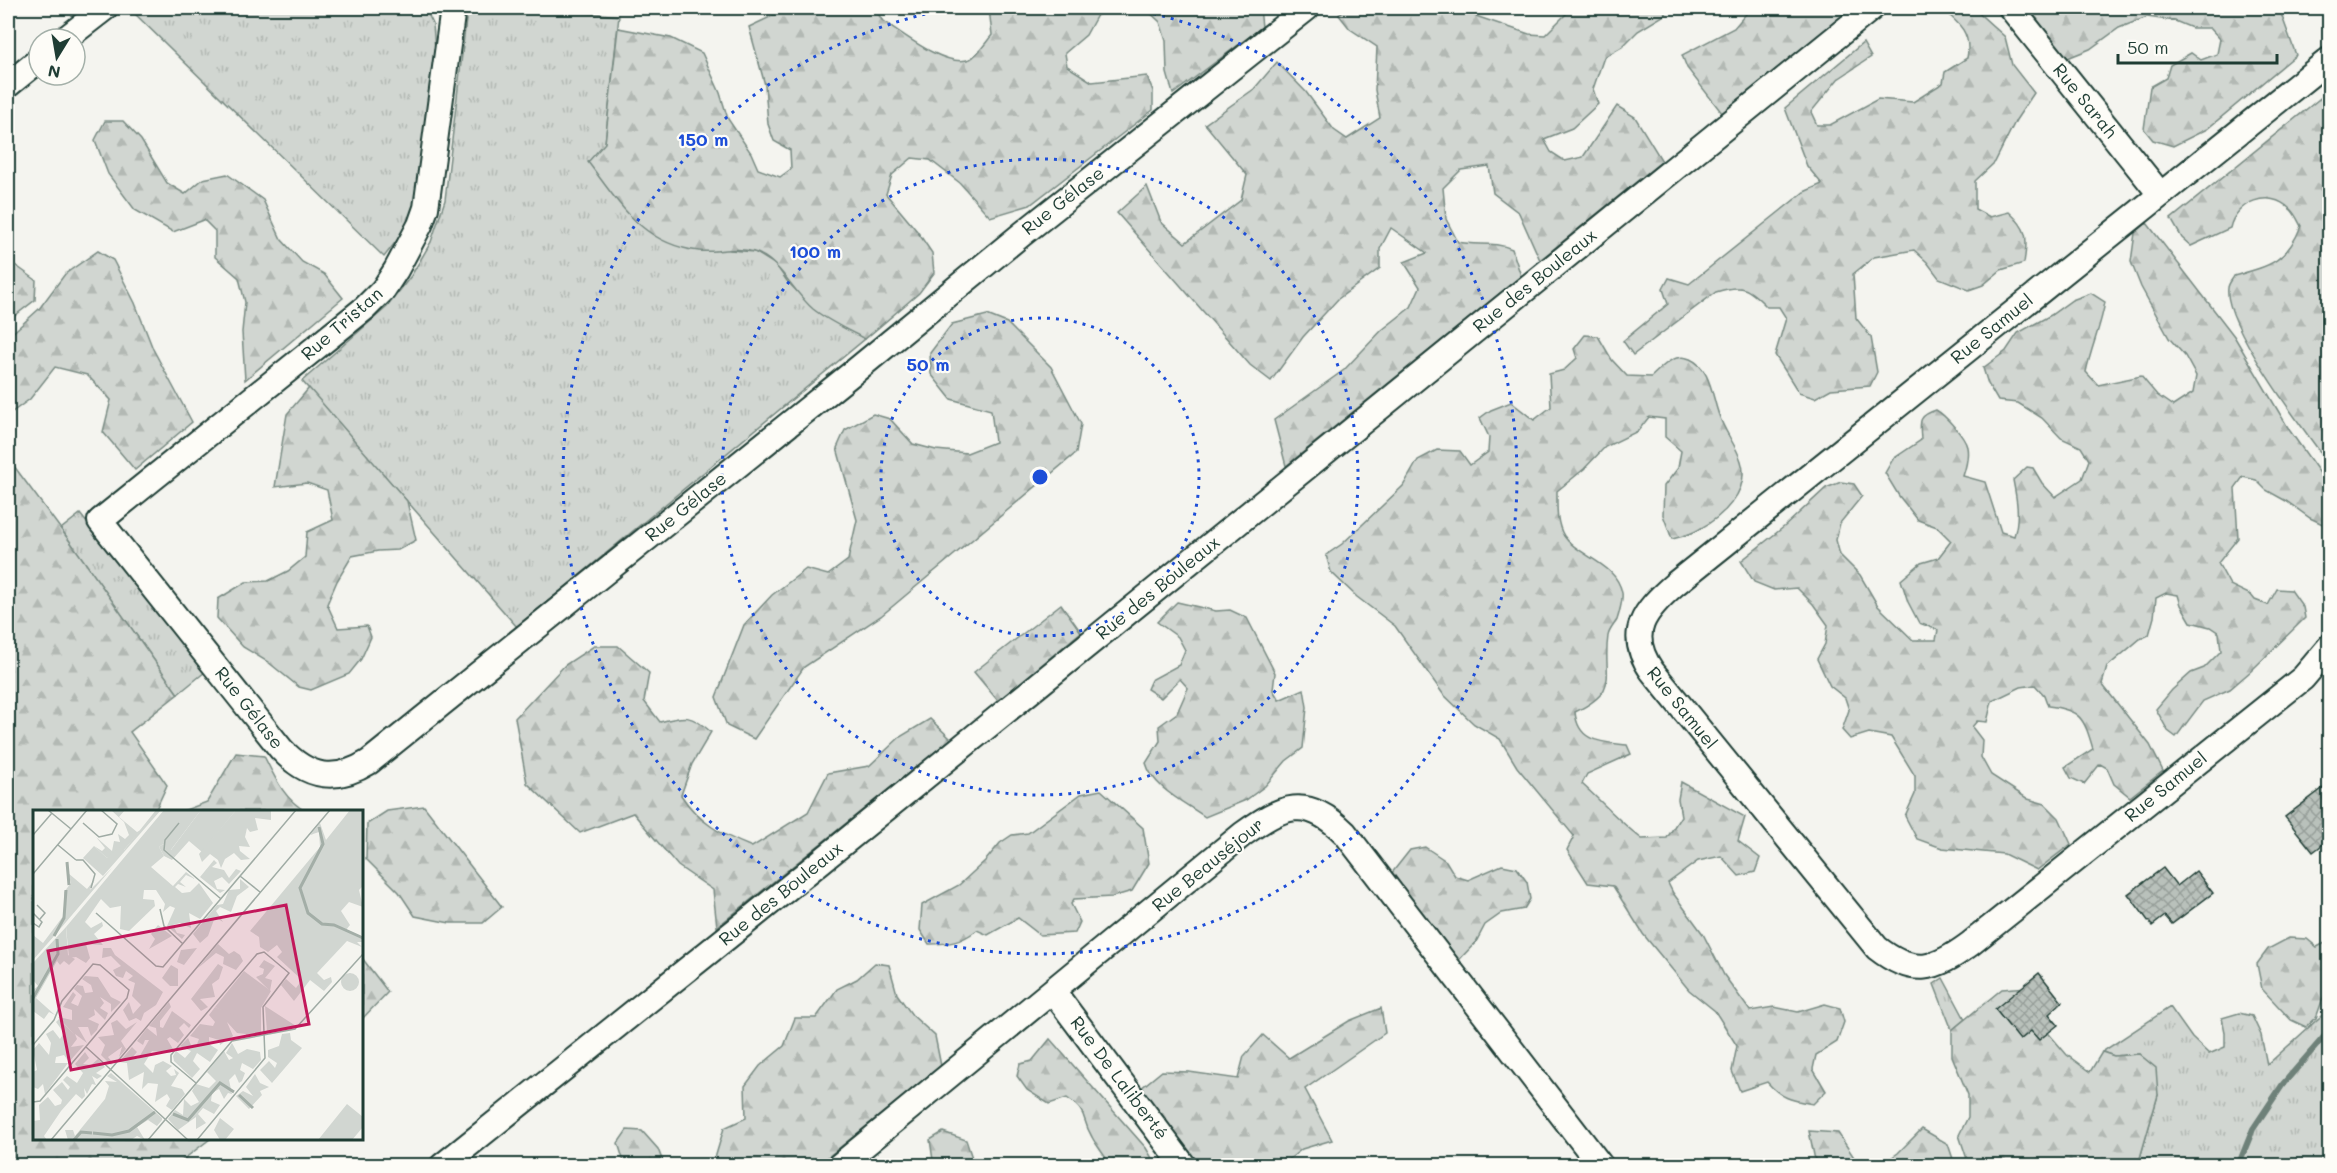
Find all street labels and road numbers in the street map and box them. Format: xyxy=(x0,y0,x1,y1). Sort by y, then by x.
street label: Rue Sarah xyxy=(2048,58,2123,143)
street label: Rue Gélase xyxy=(1016,160,1109,240)
street label: Rue des Bouleaux xyxy=(1467,223,1601,338)
street label: Rue Tristan xyxy=(295,281,387,365)
street label: Rue Samuel xyxy=(1945,288,2038,369)
street label: Rue Gélase xyxy=(640,466,731,547)
street label: Rue des Bouleaux xyxy=(1090,530,1224,645)
street label: Rue Gélase xyxy=(210,661,290,754)
street label: Rue Samuel xyxy=(1642,661,1723,754)
street label: Rue Samuel xyxy=(2119,746,2212,827)
street label: Rue Beauséjour xyxy=(1147,812,1268,917)
street label: Rue des Bouleaux xyxy=(713,836,847,951)
street label: Rue De Laliberté xyxy=(1065,1011,1174,1144)

